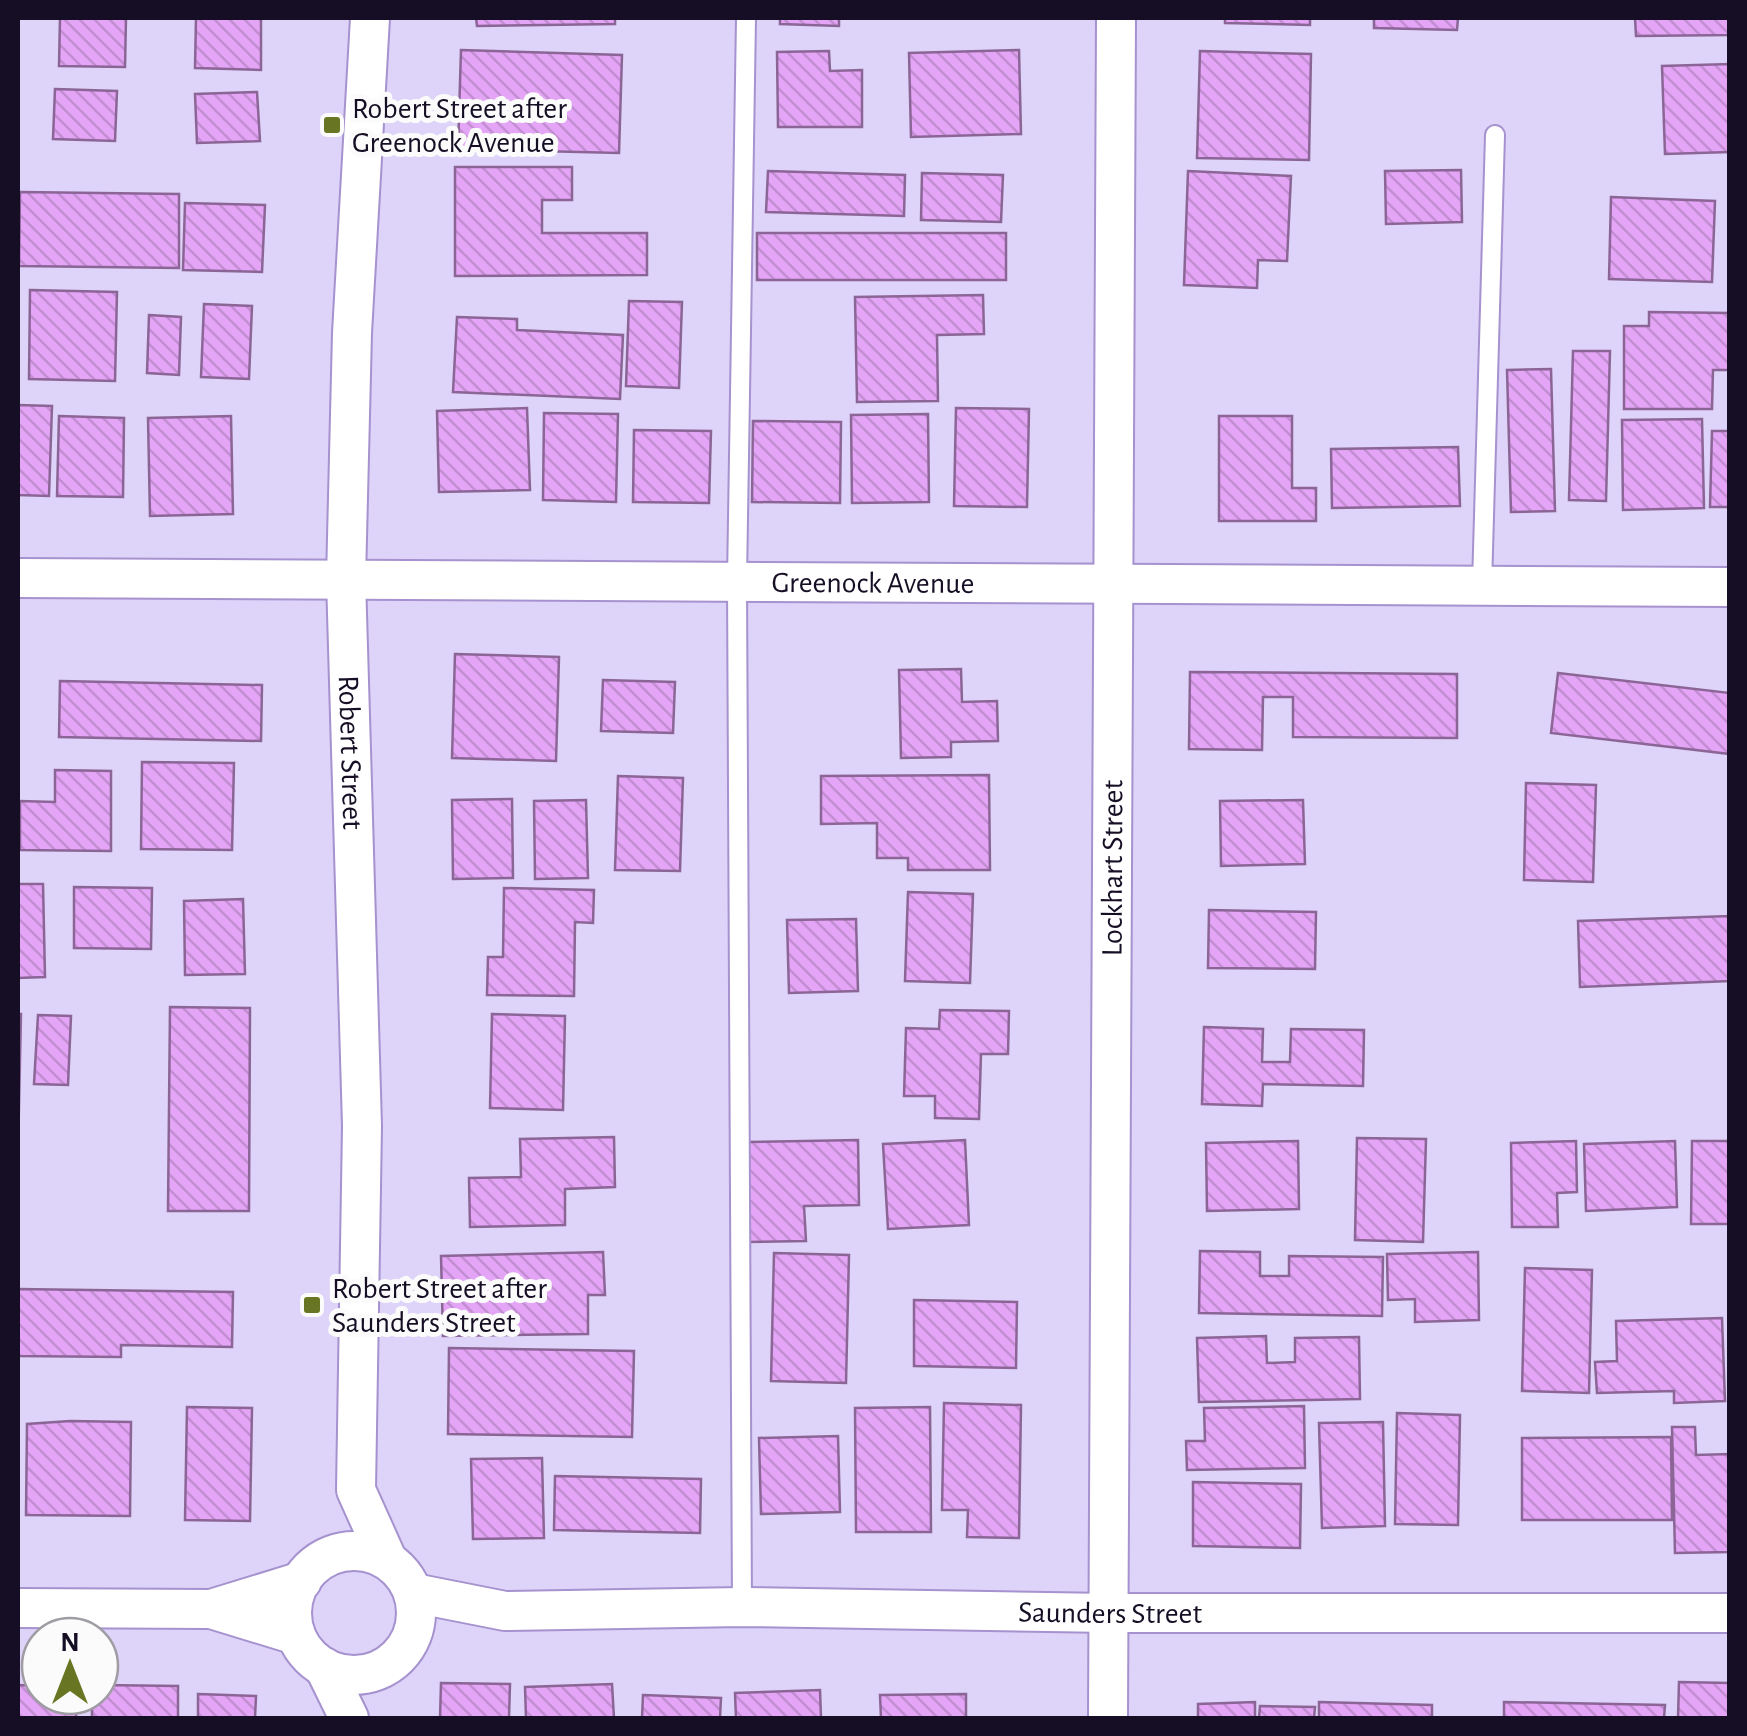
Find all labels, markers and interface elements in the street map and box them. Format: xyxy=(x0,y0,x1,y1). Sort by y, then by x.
place label: Robert Street after Greenock Avenue xyxy=(352,94,567,158)
marker: Robert Street after Greenock Avenue xyxy=(321,114,343,136)
street label: Greenock Avenue xyxy=(772,568,974,599)
street label: Robert Street xyxy=(333,675,367,830)
street label: Lockhart Street xyxy=(1098,779,1128,956)
place label: Robert Street after Saunders Street xyxy=(332,1274,547,1338)
marker: Robert Street after Saunders Street xyxy=(301,1294,323,1316)
street label: Saunders Street xyxy=(1018,1598,1202,1629)
north arrow xyxy=(20,1616,120,1716)
text: N xyxy=(60,1629,80,1657)

